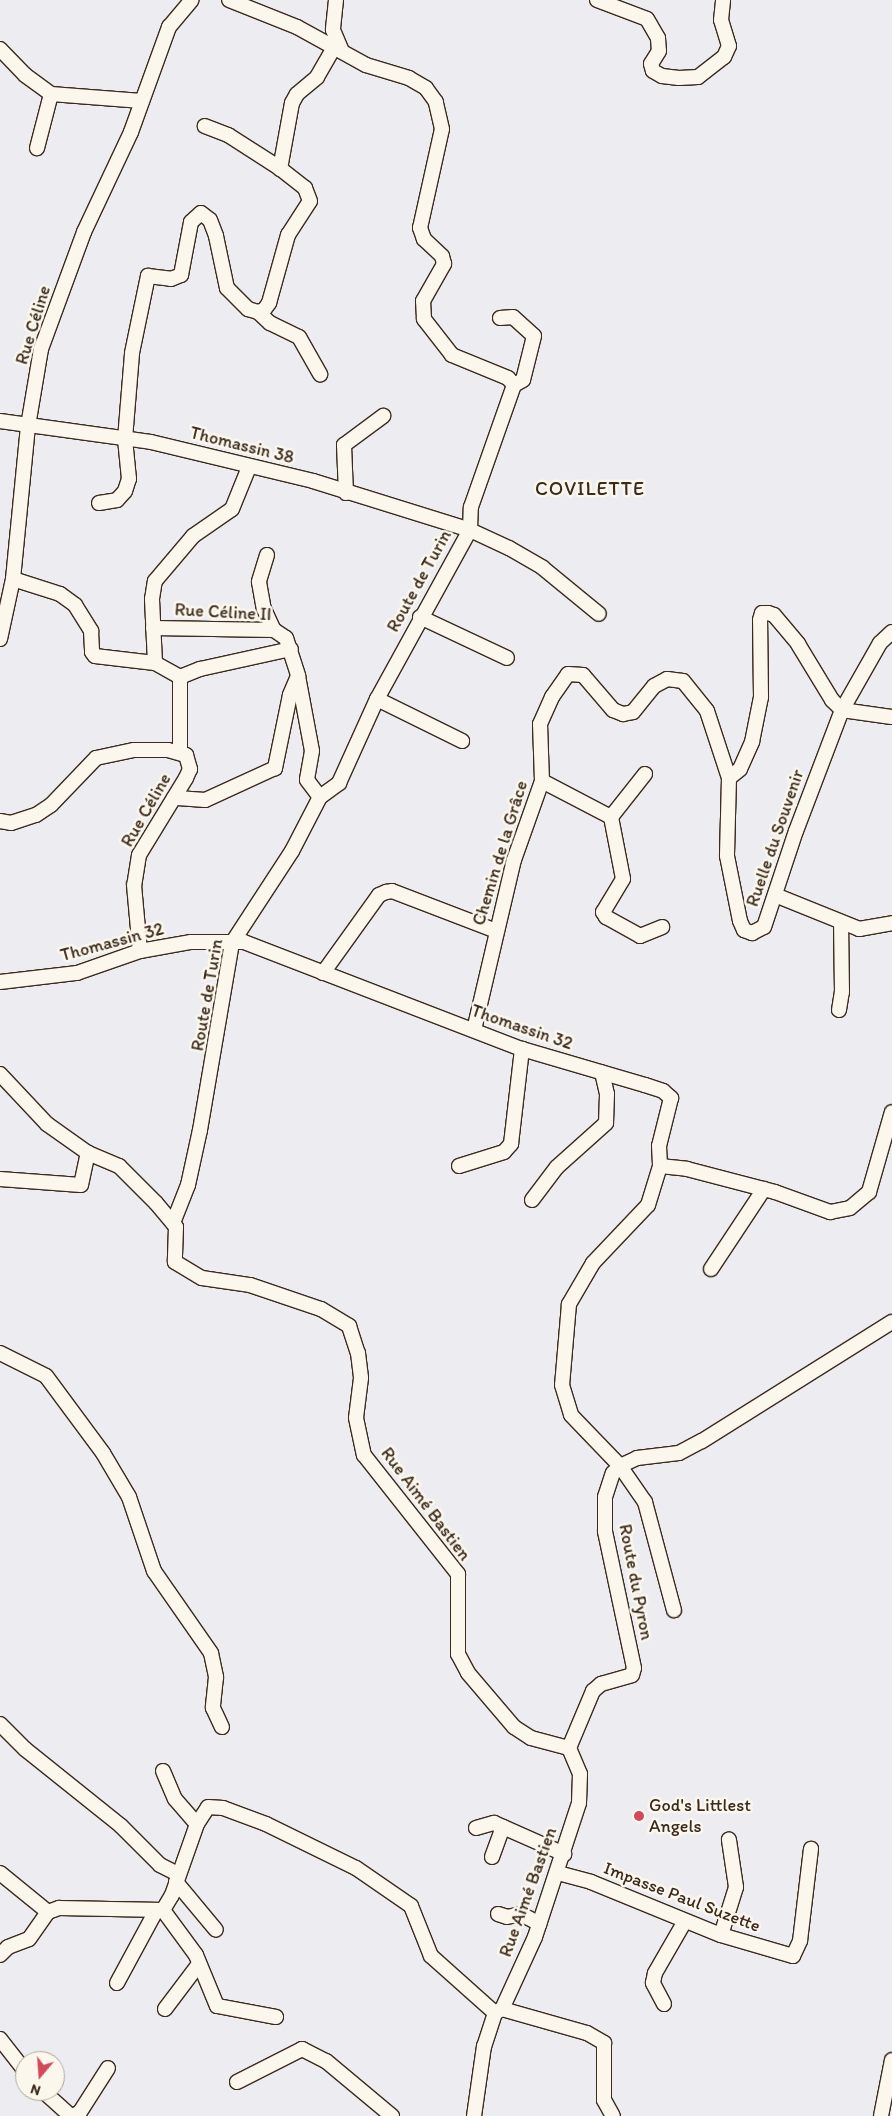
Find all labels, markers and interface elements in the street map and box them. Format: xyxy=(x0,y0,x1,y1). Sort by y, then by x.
street label: Rue Céline xyxy=(11,283,55,367)
street label: Thomassin 38 xyxy=(188,422,296,468)
district label: COVILETTE xyxy=(535,476,645,500)
street label: Route de Turin xyxy=(382,527,456,635)
street label: Rue Céline II xyxy=(174,599,272,625)
street label: Ruelle du Souvenir xyxy=(741,767,809,909)
street label: Rue Céline xyxy=(116,769,176,851)
street label: Chemin de la Grâce xyxy=(468,778,532,928)
street label: Thomassin 32 xyxy=(58,918,166,966)
street label: Route de Turin xyxy=(187,938,227,1052)
street label: Thomassin 32 xyxy=(468,1000,576,1054)
street label: Rue Aimé Bastien xyxy=(376,1443,476,1565)
street label: Route du Pyron xyxy=(614,1522,658,1642)
place label: God's Littlest Angels xyxy=(649,1795,751,1838)
marker: God's Littlest Angels xyxy=(633,1810,645,1822)
street label: Rue Aimé Bastien xyxy=(494,1824,562,1960)
street label: Impasse Paul Suzette xyxy=(601,1857,763,1937)
north arrow xyxy=(15,2051,65,2101)
text: N xyxy=(28,2080,43,2099)

